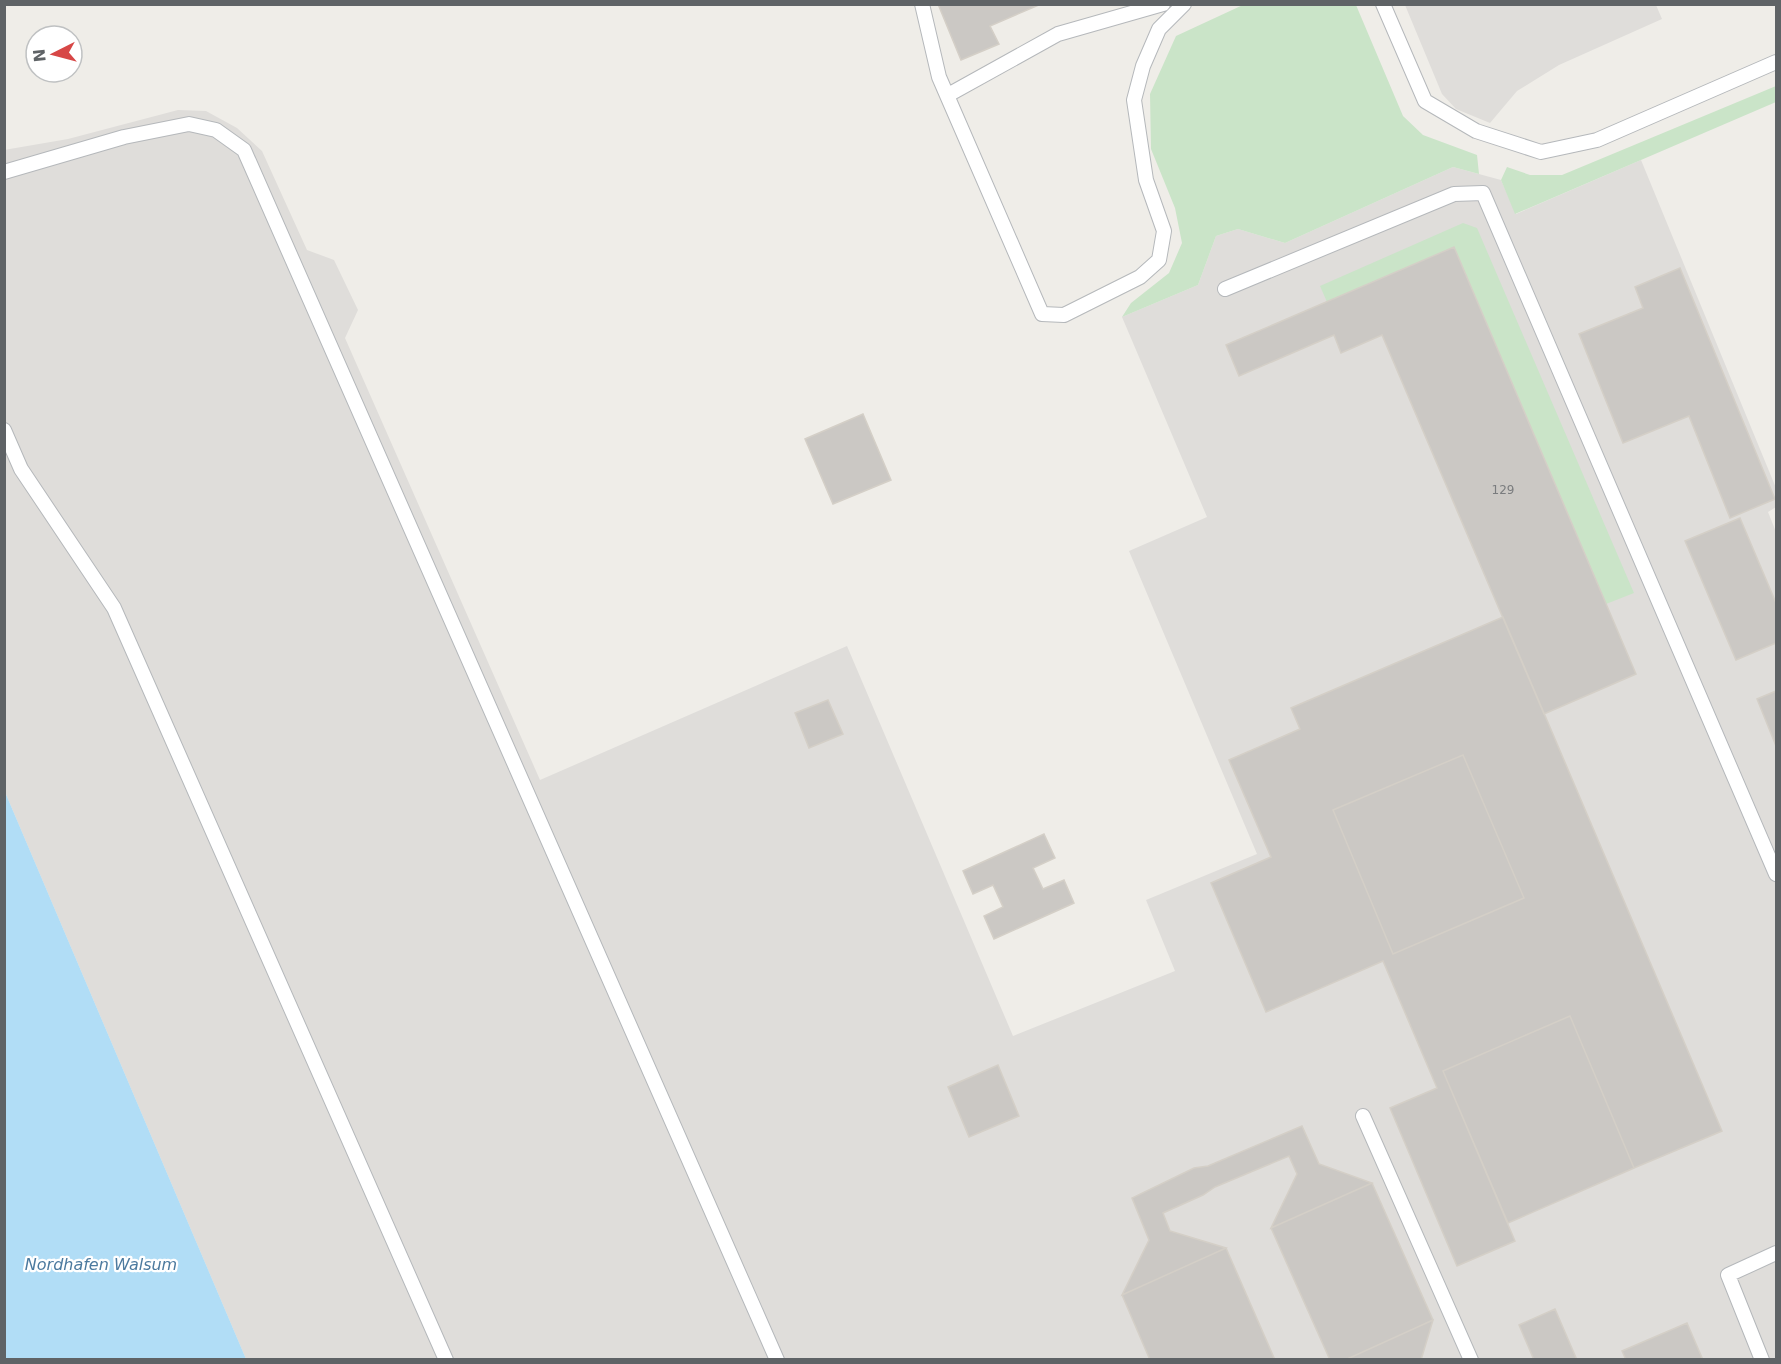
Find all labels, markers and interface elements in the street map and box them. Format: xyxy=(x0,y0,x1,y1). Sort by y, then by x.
north arrow xyxy=(24,24,84,84)
text: N xyxy=(29,48,50,63)
house number: 129 xyxy=(1492,483,1514,497)
water label: Nordhafen Walsum xyxy=(25,1255,177,1274)

